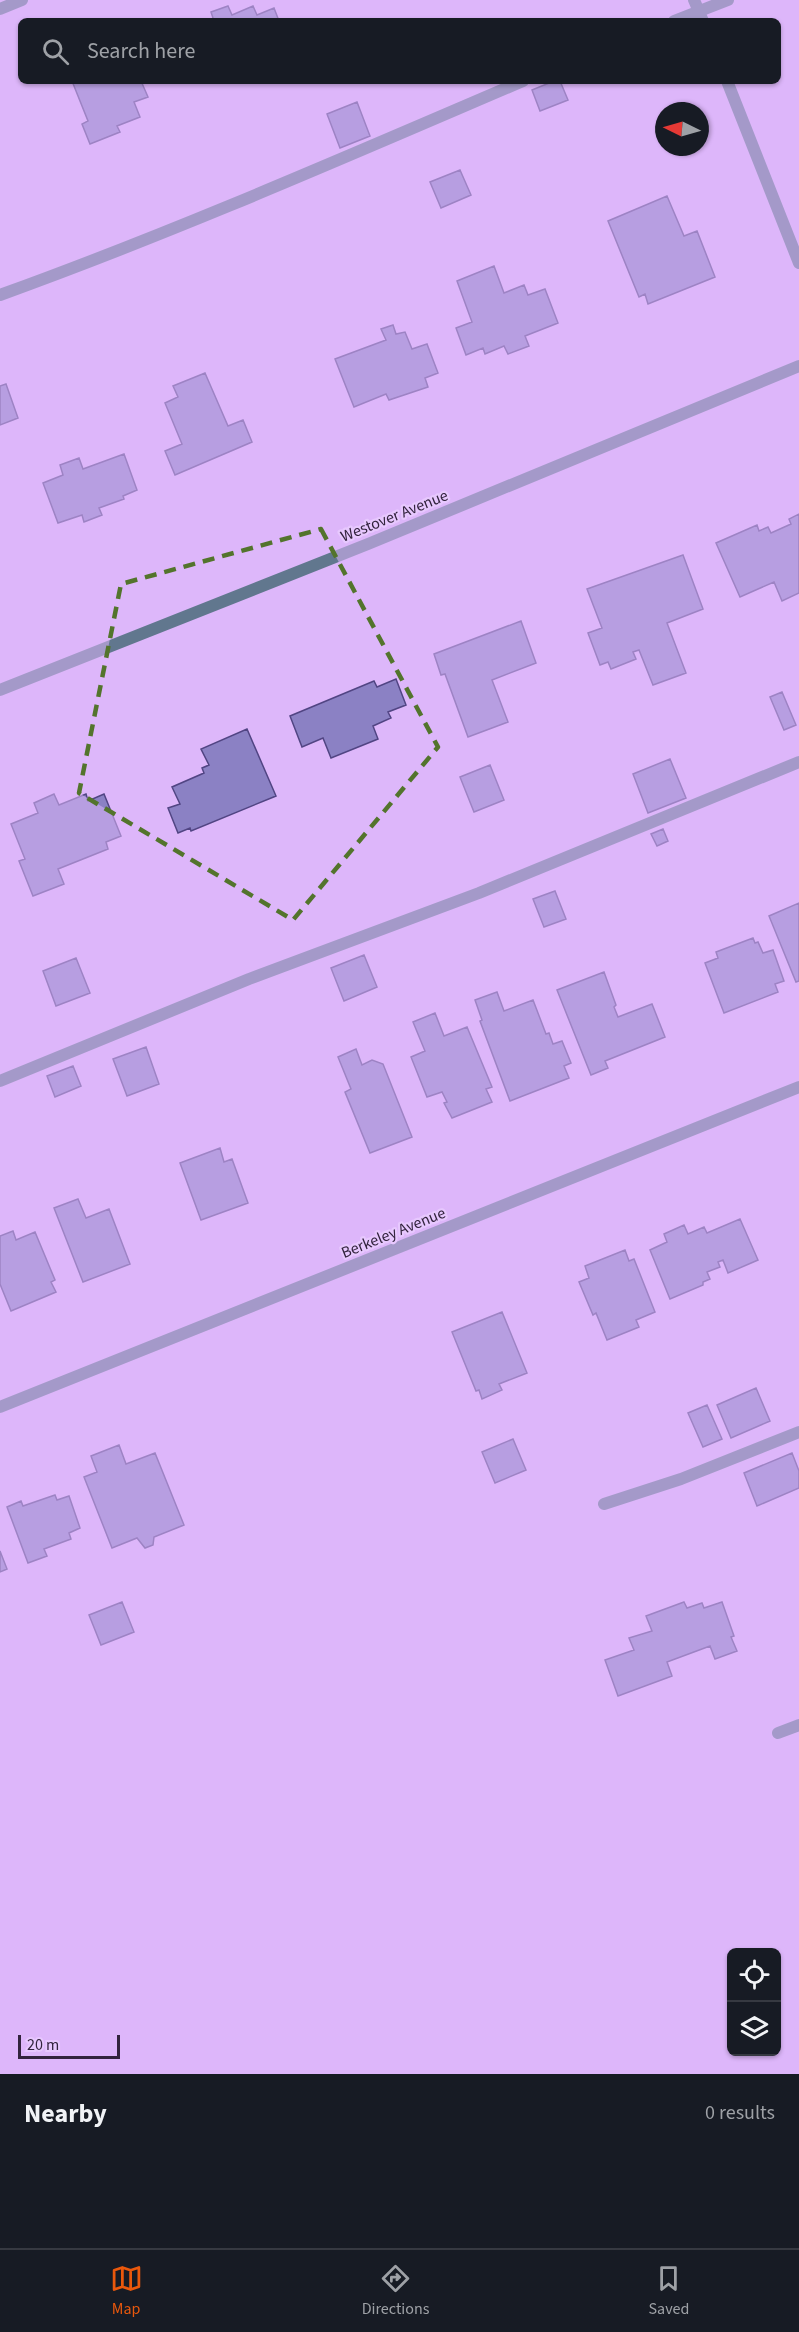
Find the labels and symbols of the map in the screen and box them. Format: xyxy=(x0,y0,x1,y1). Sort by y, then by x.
north arrow xyxy=(655,102,709,156)
street label: Westover Avenue xyxy=(337,484,451,548)
street label: Berkeley Avenue xyxy=(338,1202,449,1264)
scale bar xyxy=(18,2032,120,2060)

